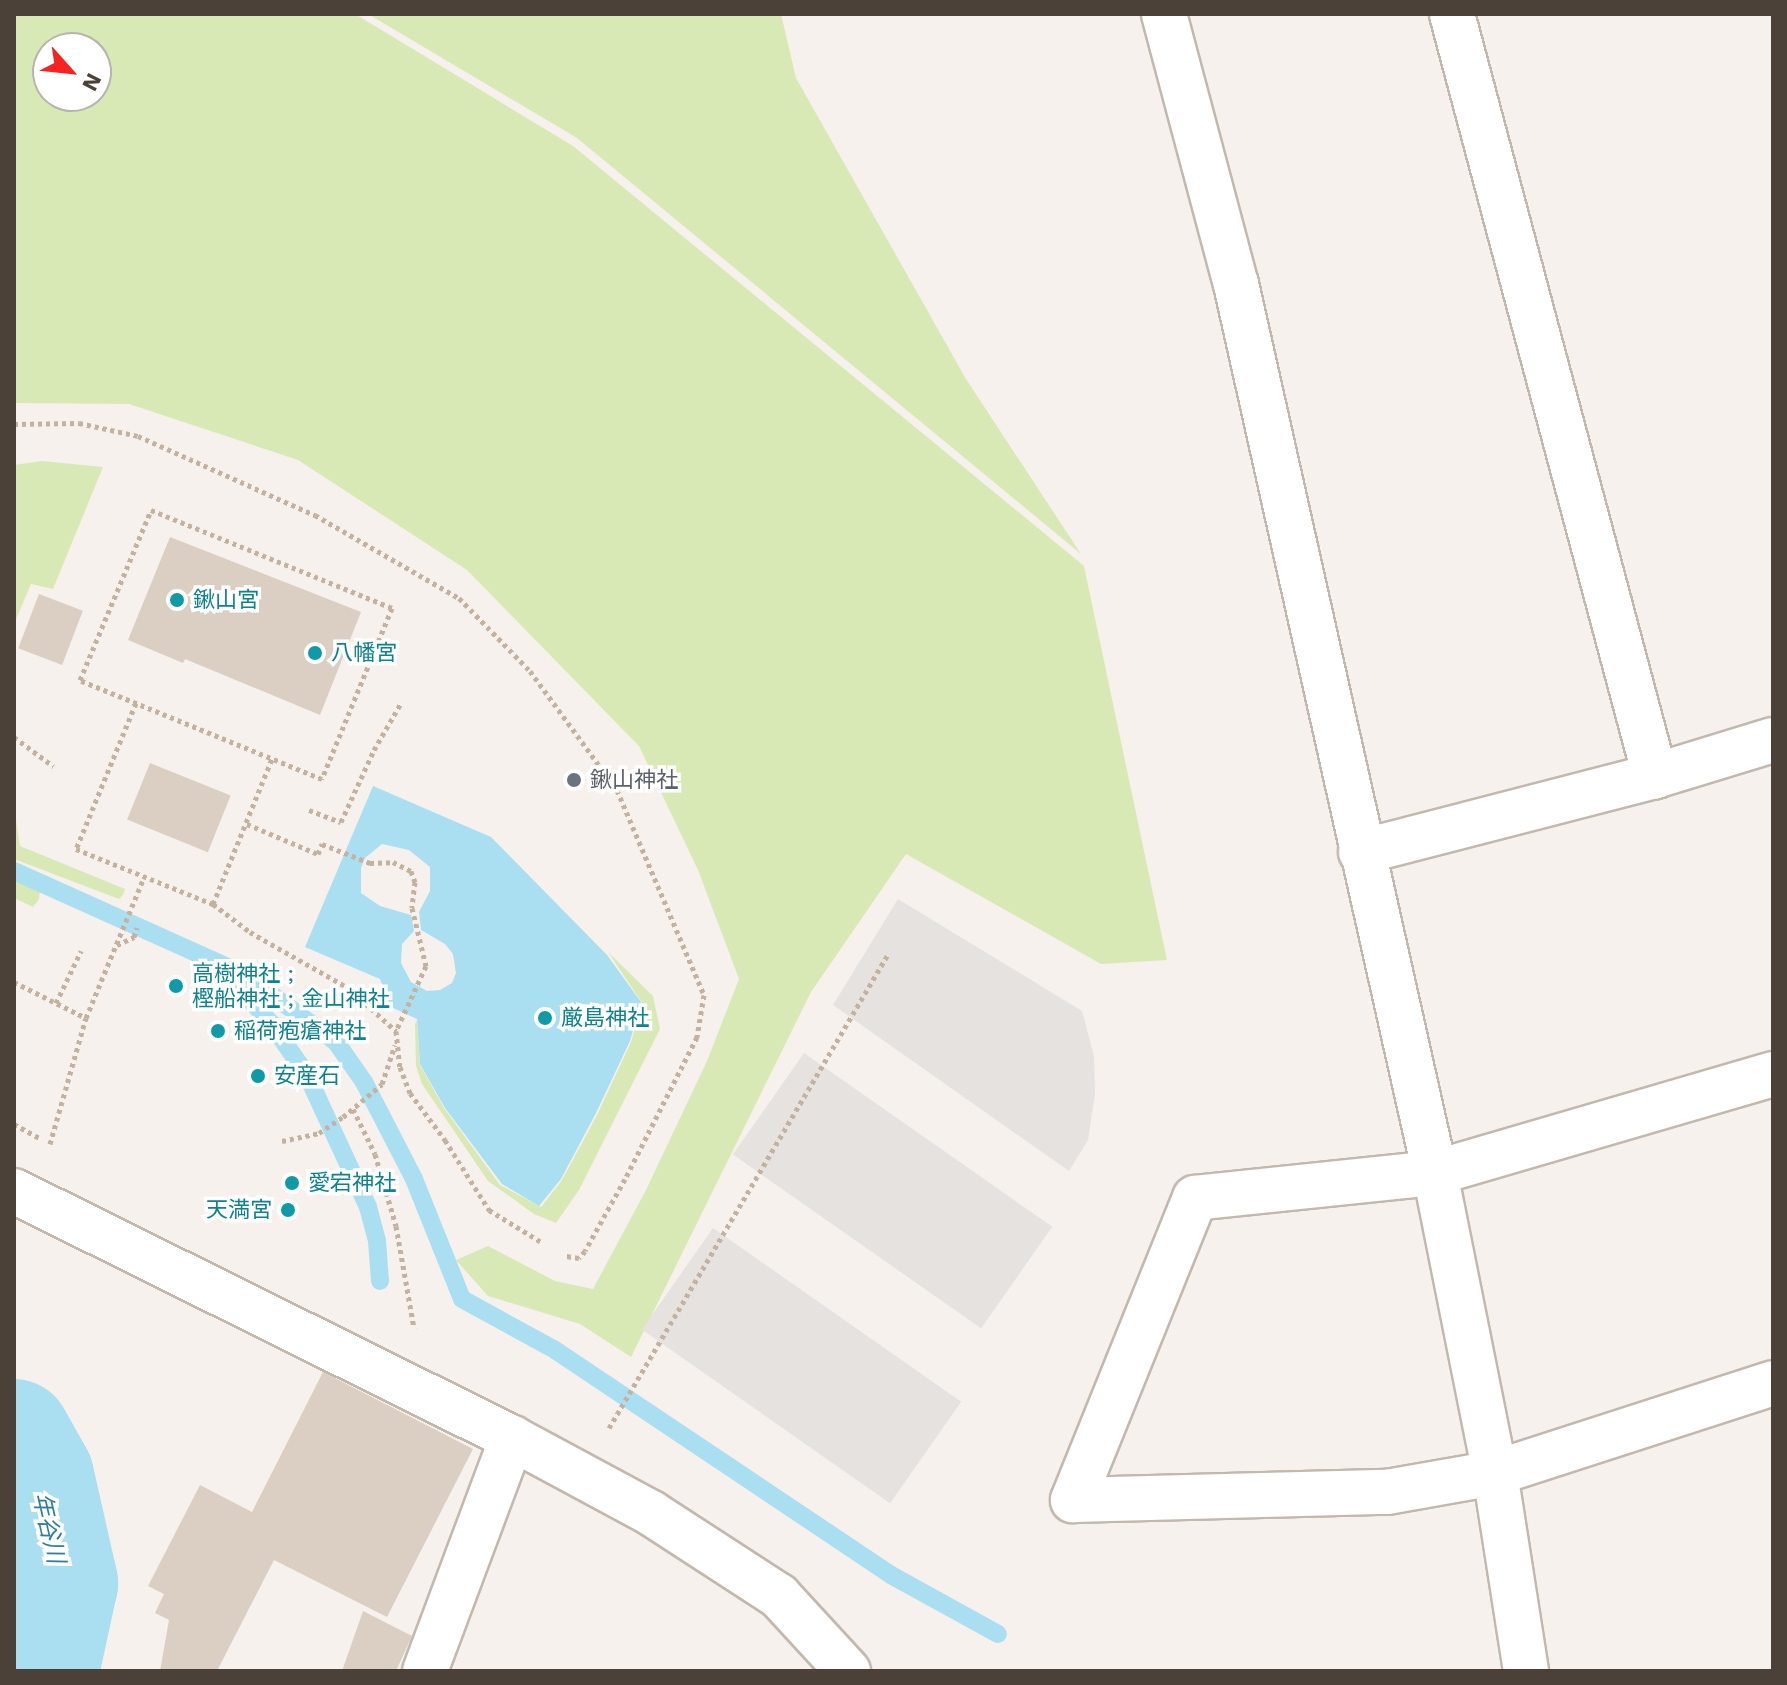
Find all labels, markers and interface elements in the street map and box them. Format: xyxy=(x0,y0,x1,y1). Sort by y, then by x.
north arrow xyxy=(32,32,112,112)
text: N xyxy=(77,69,107,95)
place label: 鍬山宮 xyxy=(193,587,259,613)
marker: 鍬山宮 xyxy=(168,591,186,609)
place label: 八幡宮 xyxy=(331,640,397,666)
marker: 八幡宮 xyxy=(306,644,324,662)
place label: 鍬山神社 xyxy=(590,767,678,793)
marker: 鍬山神社 xyxy=(565,771,583,789)
place label: 高樹神社 ; 樫船神社 ; 金山神社 xyxy=(192,960,390,1012)
marker: 高樹神社 ; 樫船神社 ; 金山神社 xyxy=(167,977,185,995)
place label: 厳島神社 xyxy=(561,1005,649,1031)
marker: 厳島神社 xyxy=(536,1009,554,1027)
place label: 稲荷疱瘡神社 xyxy=(234,1018,366,1044)
marker: 稲荷疱瘡神社 xyxy=(209,1022,227,1040)
place label: 安産石 xyxy=(274,1063,340,1089)
marker: 安産石 xyxy=(249,1067,267,1085)
place label: 愛宕神社 xyxy=(308,1170,396,1196)
marker: 愛宕神社 xyxy=(283,1174,301,1192)
place label: 天満宮 xyxy=(206,1197,272,1223)
marker: 天満宮 xyxy=(279,1201,297,1219)
water label: 年谷川 xyxy=(26,1490,70,1566)

